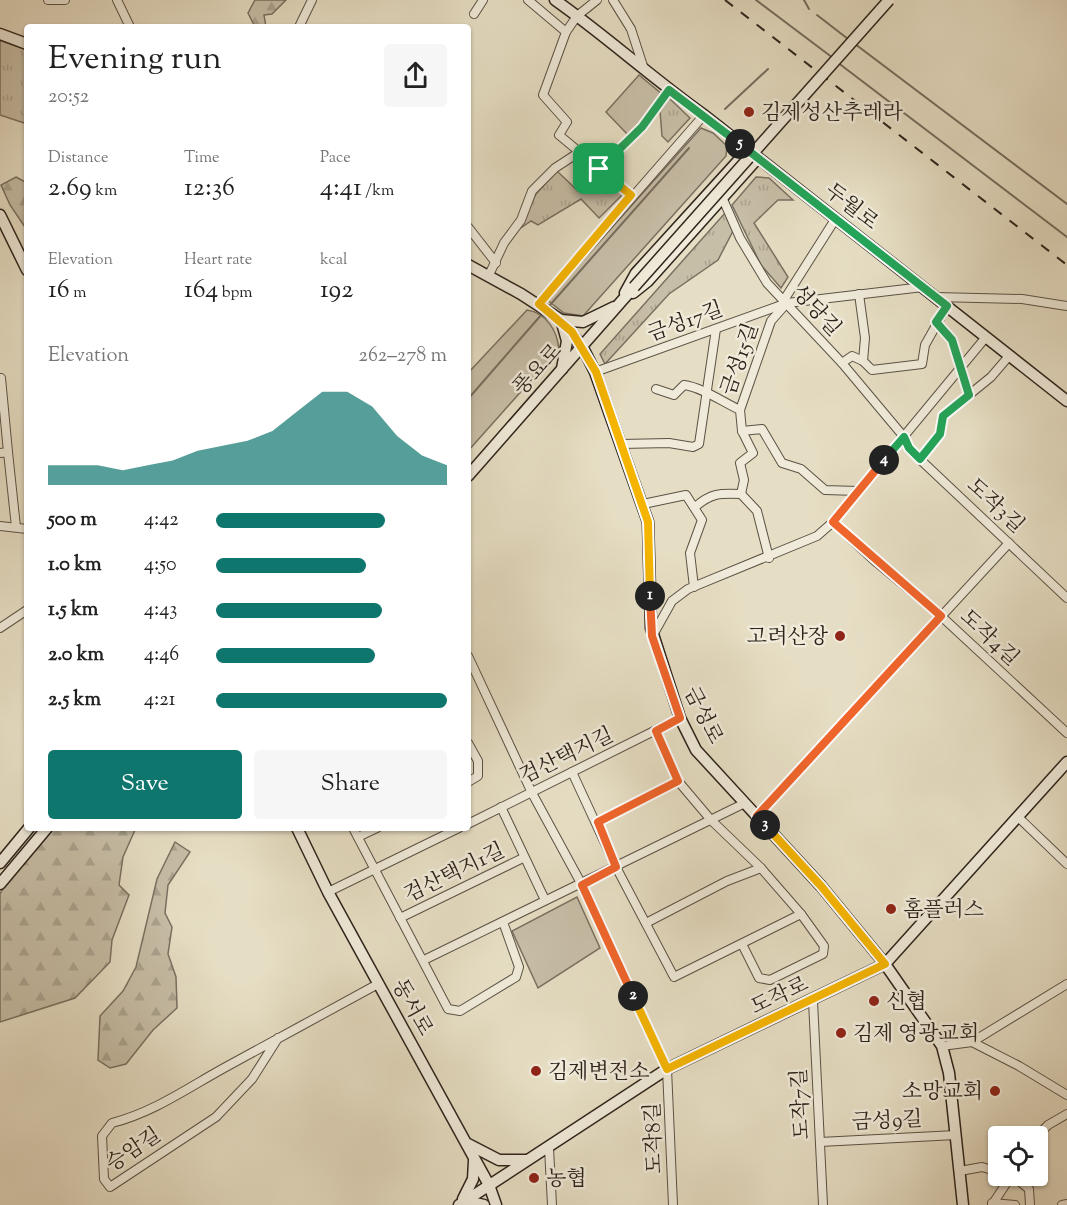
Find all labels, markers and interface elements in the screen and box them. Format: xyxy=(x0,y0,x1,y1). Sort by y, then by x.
text: Evening run xyxy=(48,36,222,84)
button: share xyxy=(384,44,447,107)
text: 20:52 xyxy=(48,83,89,112)
place label: 김제성산추레라 xyxy=(761,99,904,129)
marker: 김제성산추레라 xyxy=(742,105,756,119)
pin: 5 xyxy=(725,129,755,159)
text: 5 xyxy=(737,132,743,155)
pin xyxy=(573,143,624,194)
text: Distance xyxy=(48,147,108,170)
text: Time xyxy=(184,147,220,170)
text: Pace xyxy=(320,147,351,170)
icon: arrive xyxy=(582,152,615,185)
text: 2.69 xyxy=(48,170,92,207)
text: 12:36 xyxy=(184,170,235,207)
text: 4:41 xyxy=(320,170,362,207)
street label: 두월로 xyxy=(818,177,884,238)
text: km xyxy=(92,180,117,203)
text: /km xyxy=(362,180,394,203)
text: Elevation xyxy=(48,249,113,272)
text: Heart rate xyxy=(184,249,252,272)
text: kcal xyxy=(320,249,348,272)
text: 16 xyxy=(48,272,70,309)
text: 164 xyxy=(184,272,218,309)
text: 192 xyxy=(320,272,353,309)
street label: 성당길 xyxy=(784,279,847,344)
text: m xyxy=(70,282,86,305)
text: bpm xyxy=(218,282,253,305)
street label: 금성17길 xyxy=(644,295,728,350)
street label: 금성15길 xyxy=(714,319,767,400)
street label: 풍요로 xyxy=(507,338,570,403)
text: Elevation xyxy=(48,342,129,371)
text: 262–278 m xyxy=(359,342,447,371)
pin: 4 xyxy=(869,445,899,475)
text: 4 xyxy=(880,448,888,471)
street label: 도작3길 xyxy=(959,472,1030,541)
text: 500 m xyxy=(48,506,97,535)
text: 4:42 xyxy=(144,506,179,535)
text: 1.0 km xyxy=(48,551,102,580)
text: 4:50 xyxy=(144,551,177,580)
pin: 1 xyxy=(635,581,665,611)
text: 1 xyxy=(647,584,653,607)
text: 1.5 km xyxy=(48,596,98,625)
text: 4:43 xyxy=(144,596,177,625)
street label: 도작4길 xyxy=(952,603,1025,674)
place label: 고려산장 xyxy=(747,623,829,653)
marker: 고려산장 xyxy=(833,629,847,643)
text: 2.0 km xyxy=(48,641,104,670)
text: 4:46 xyxy=(144,641,179,670)
street label: 금성로 xyxy=(675,682,729,750)
text: 2.5 km xyxy=(48,686,101,715)
text: 4:21 xyxy=(144,686,175,715)
street label: 검산택지길 xyxy=(515,721,619,793)
button: Save xyxy=(48,750,242,819)
button: Share xyxy=(254,750,447,819)
pin: 3 xyxy=(750,810,780,840)
text: 3 xyxy=(762,813,768,836)
street label: 검산택지1길 xyxy=(400,837,510,911)
place label: 홈플러스 xyxy=(903,896,984,926)
marker: 홈플러스 xyxy=(884,902,898,916)
street label: 도작로 xyxy=(746,970,814,1023)
street label: 동서로 xyxy=(383,974,439,1042)
pin: 2 xyxy=(618,981,648,1011)
text: 2 xyxy=(629,984,637,1007)
place label: 신협 xyxy=(886,988,927,1018)
marker: 신협 xyxy=(867,994,881,1008)
place label: 김제 영광교회 xyxy=(853,1020,979,1050)
marker: 김제 영광교회 xyxy=(834,1026,848,1040)
place label: 김제변전소 xyxy=(548,1058,649,1088)
marker: 김제변전소 xyxy=(529,1064,543,1078)
street label: 도작7길 xyxy=(785,1067,819,1140)
place label: 소망교회 xyxy=(902,1078,983,1108)
marker: 소망교회 xyxy=(988,1084,1002,1098)
street label: 도작8길 xyxy=(639,1102,671,1174)
street label: 금성9길 xyxy=(851,1105,923,1139)
street label: 승암길 xyxy=(101,1121,168,1180)
map controls xyxy=(988,1126,1048,1186)
button: locate xyxy=(988,1126,1048,1186)
place label: 농협 xyxy=(546,1165,587,1195)
marker: 농협 xyxy=(527,1171,541,1185)

